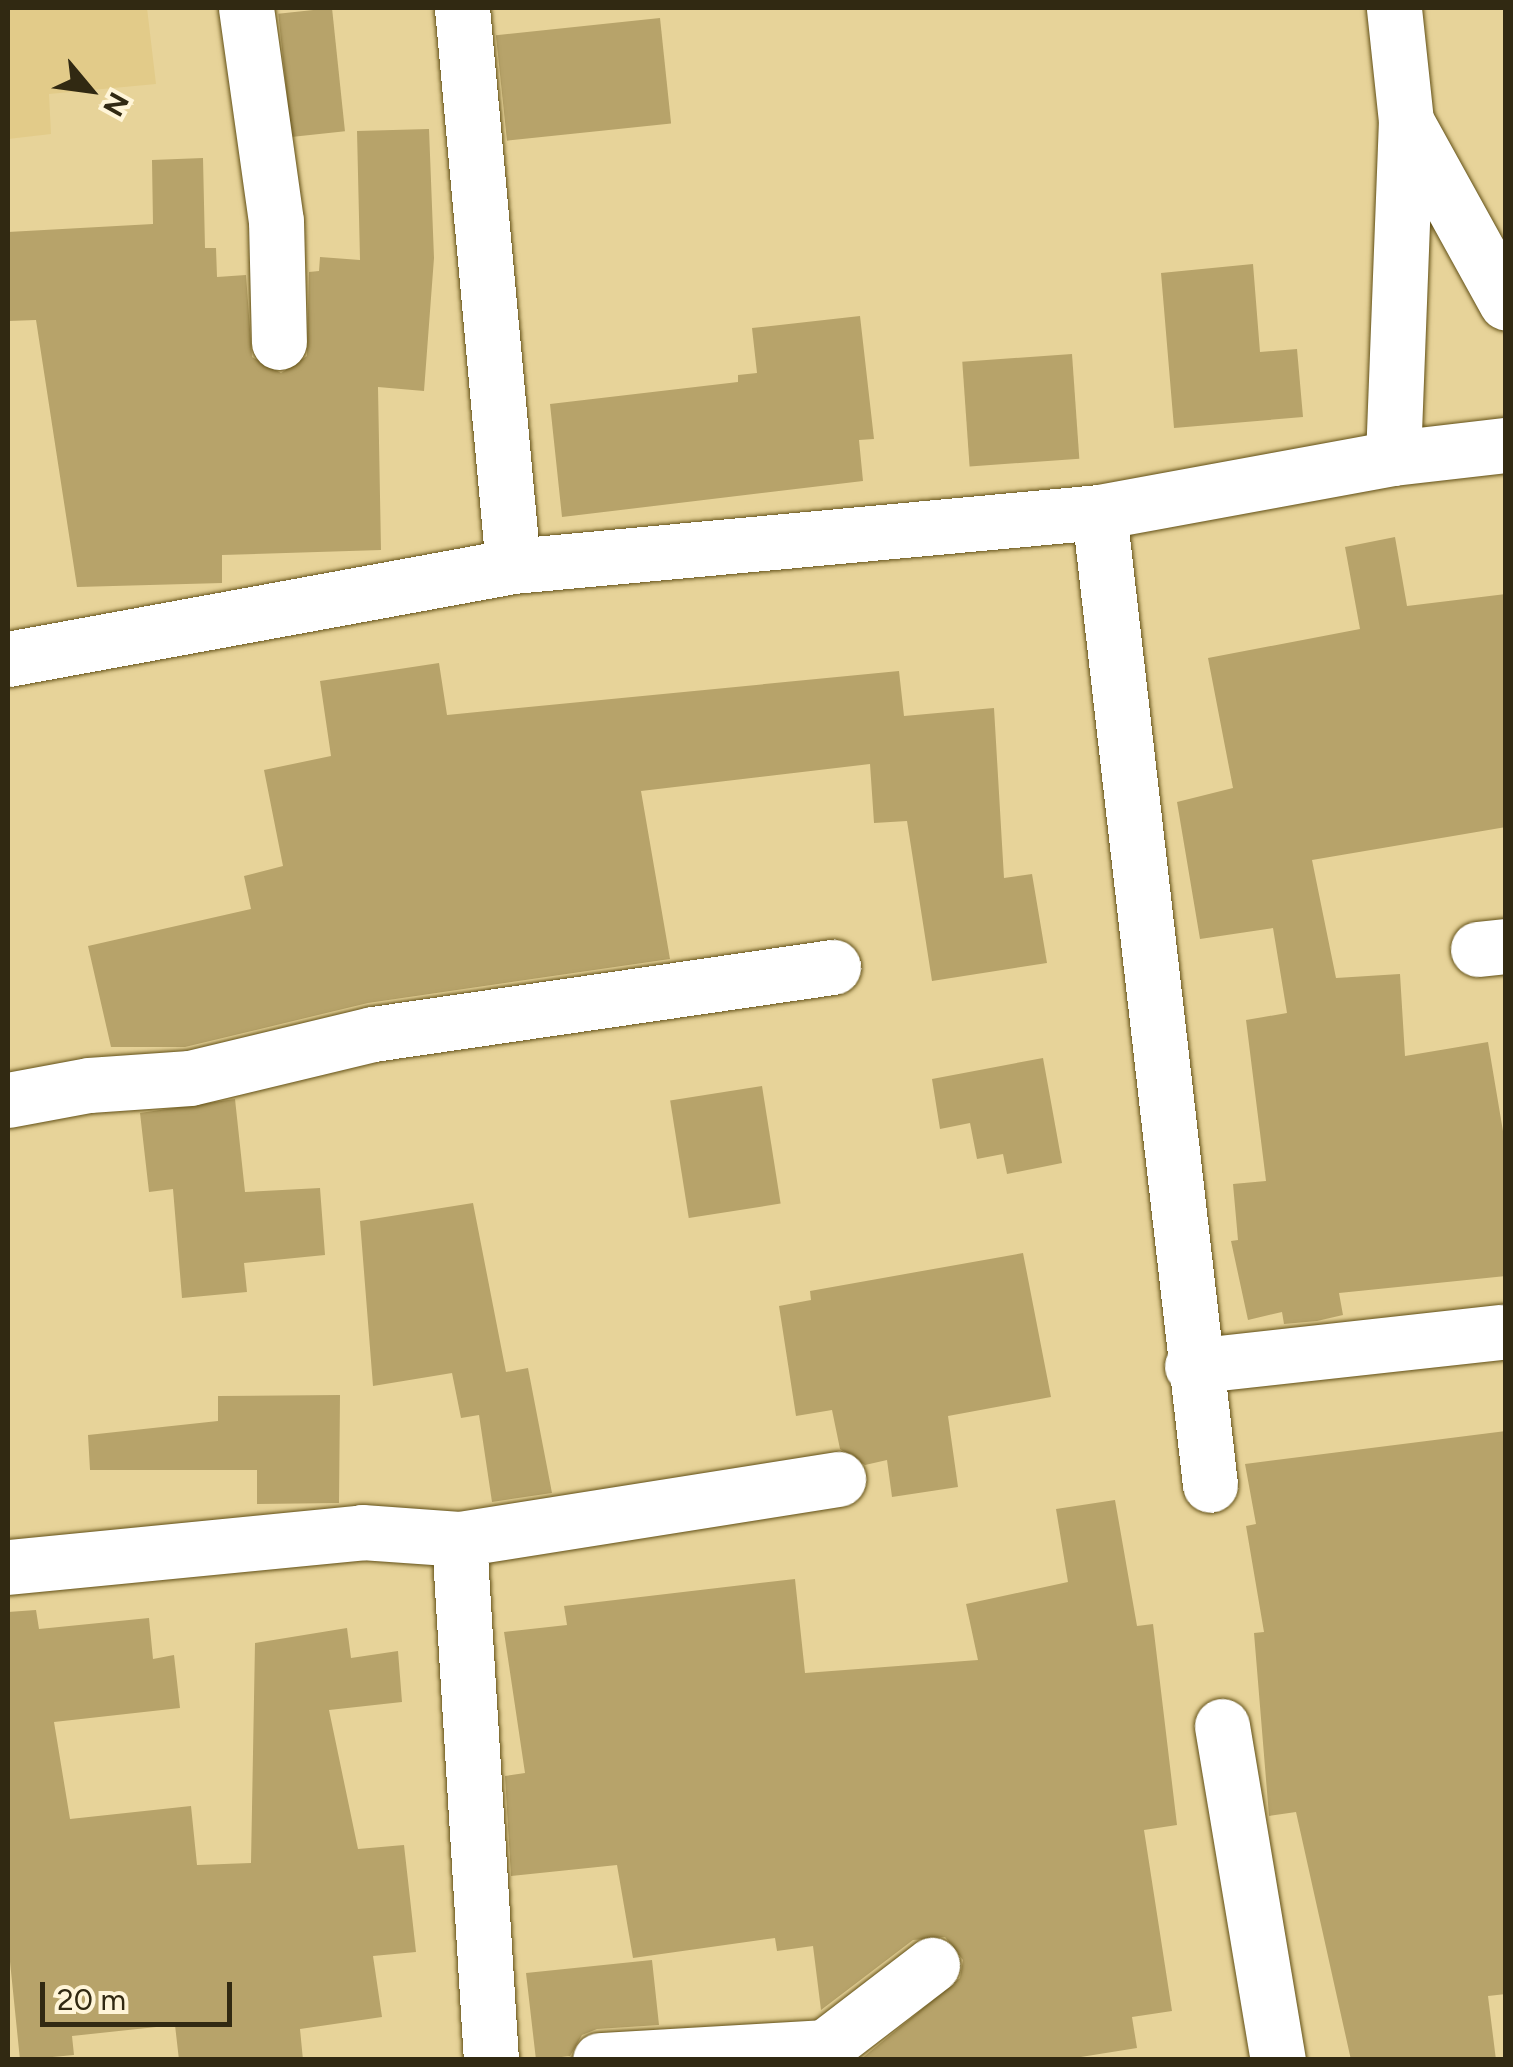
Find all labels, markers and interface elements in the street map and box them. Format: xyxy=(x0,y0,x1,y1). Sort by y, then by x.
north arrow xyxy=(40,40,140,140)
text: N xyxy=(96,87,136,122)
scale bar xyxy=(45,1962,238,2024)
text: 20 m xyxy=(57,1981,126,2018)

